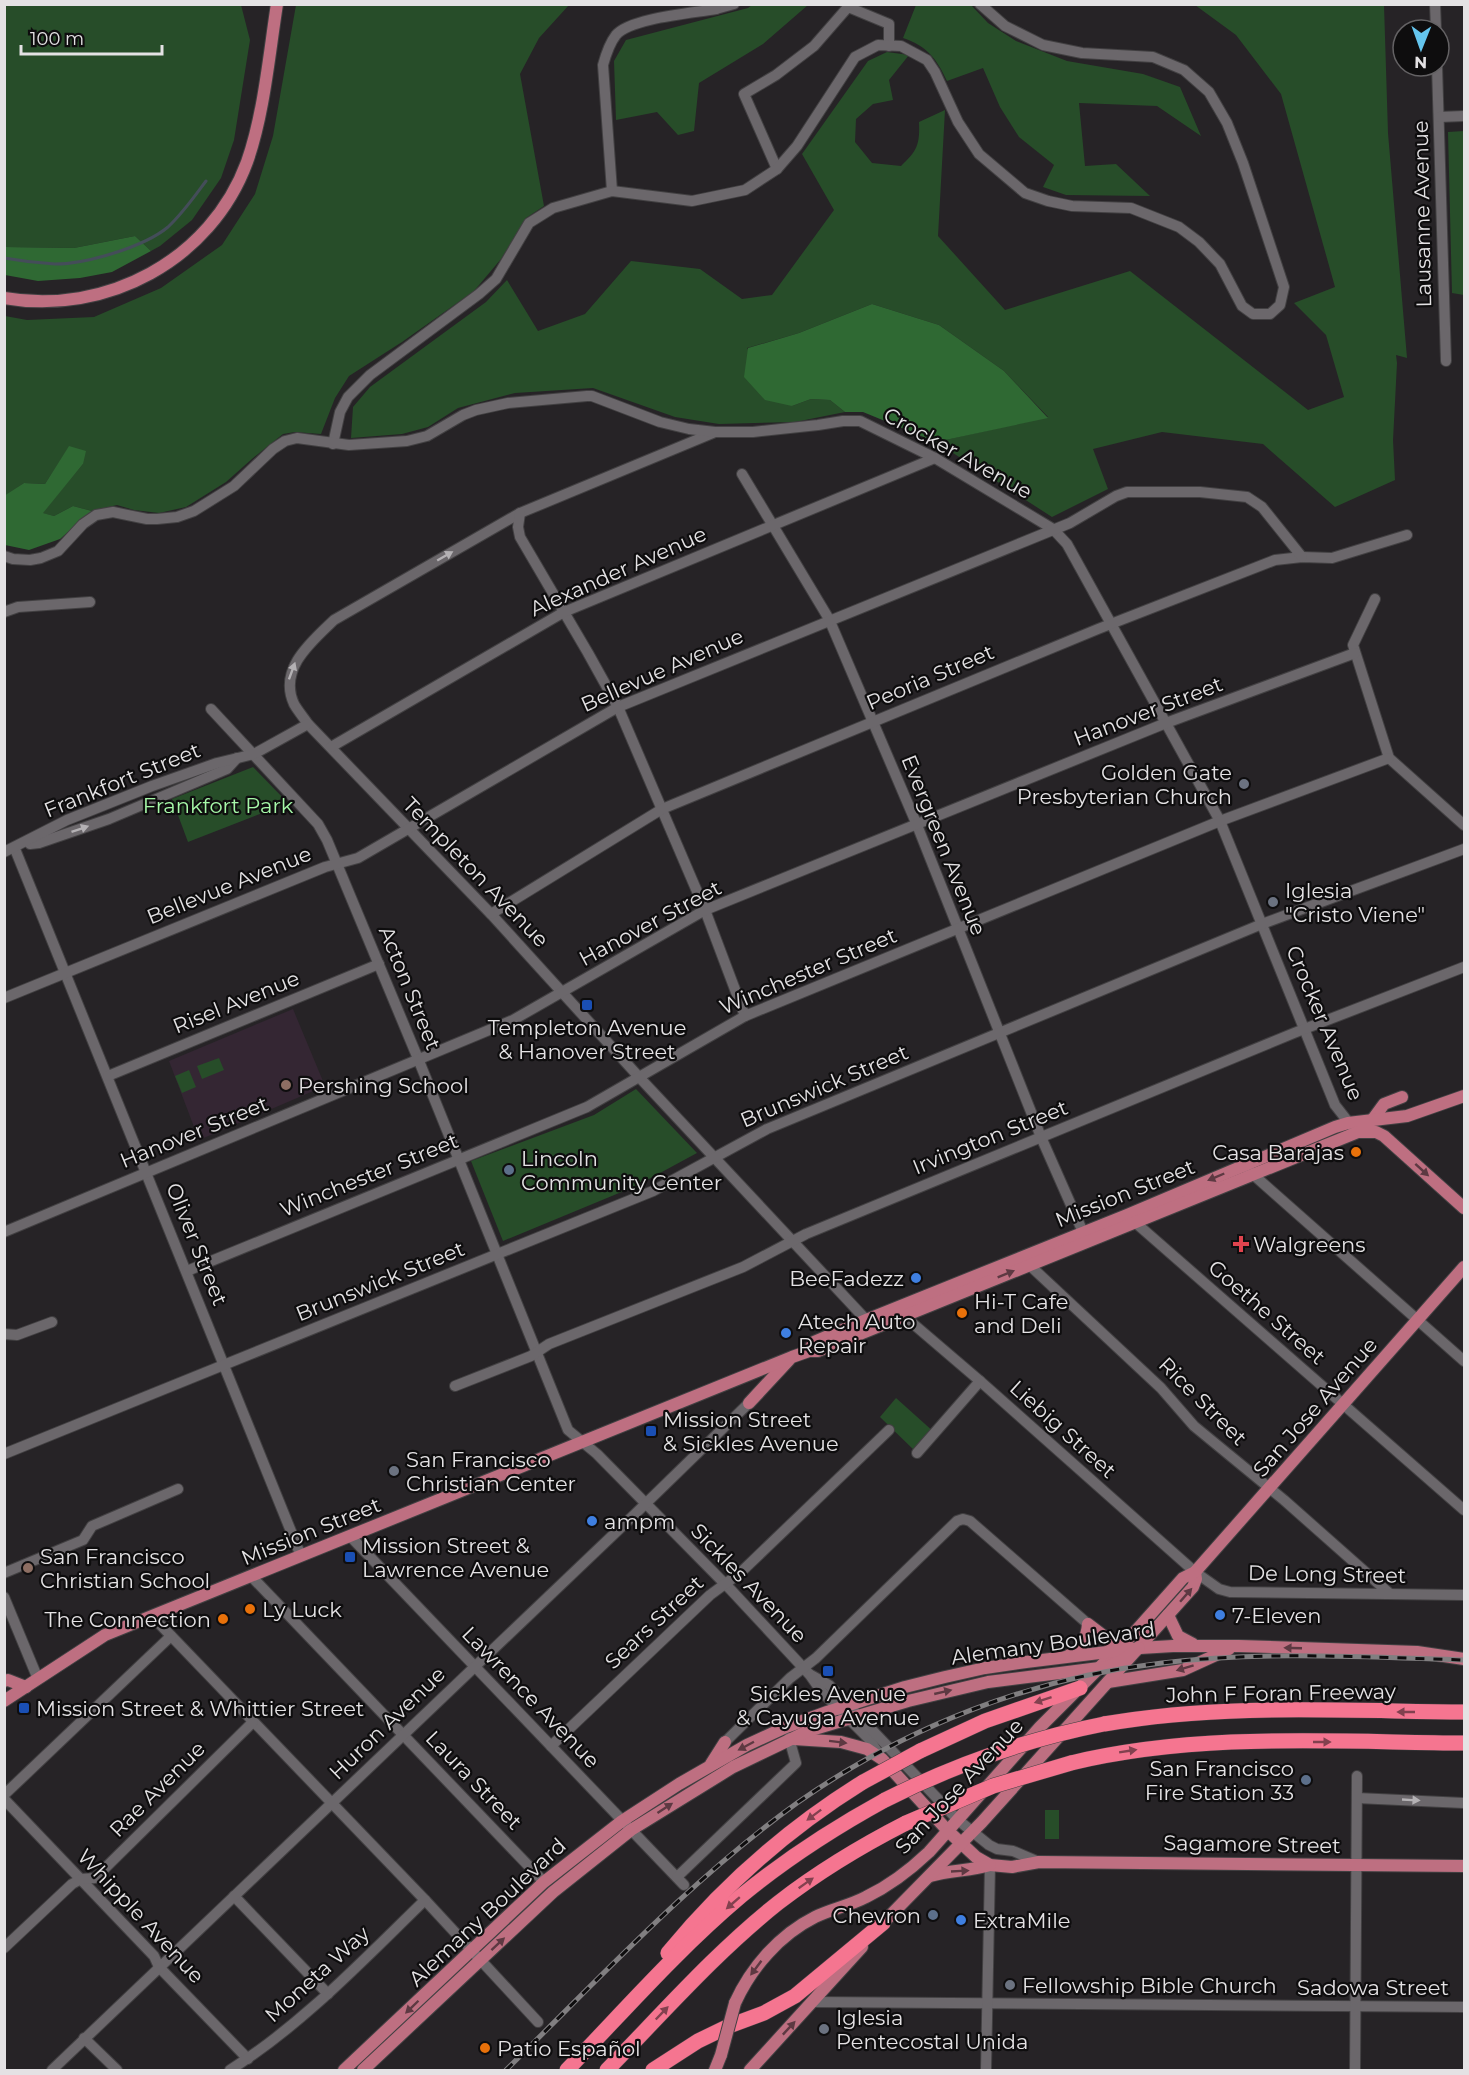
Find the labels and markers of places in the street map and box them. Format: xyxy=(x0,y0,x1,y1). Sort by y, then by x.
place label: Golden Gate Presbyterian Church xyxy=(1017,760,1232,809)
marker: Golden Gate Presbyterian Church xyxy=(1237,777,1251,791)
place label: Iglesia "Cristo Viene" xyxy=(1285,878,1425,927)
marker: Iglesia "Cristo Viene" xyxy=(1266,895,1280,909)
marker: Templeton Avenue & Hanover Street xyxy=(580,998,594,1012)
place label: Templeton Avenue & Hanover Street xyxy=(488,1015,686,1064)
place label: Pershing School xyxy=(298,1073,469,1098)
marker: Pershing School xyxy=(279,1078,293,1092)
place label: Casa Barajas xyxy=(1212,1140,1344,1165)
marker: Casa Barajas xyxy=(1349,1145,1363,1159)
place label: Lincoln Community Center xyxy=(521,1146,722,1195)
marker: Lincoln Community Center xyxy=(502,1163,516,1177)
place label: Walgreens xyxy=(1253,1232,1366,1257)
marker: Walgreens xyxy=(1234,1237,1248,1251)
place label: BeeFadezz xyxy=(789,1266,904,1291)
marker: BeeFadezz xyxy=(909,1271,923,1285)
place label: Hi-T Cafe and Deli xyxy=(974,1289,1068,1338)
marker: Hi-T Cafe and Deli xyxy=(955,1306,969,1320)
place label: Atech Auto Repair xyxy=(798,1309,915,1358)
marker: Atech Auto Repair xyxy=(779,1326,793,1340)
place label: Mission Street & Sickles Avenue xyxy=(663,1407,839,1456)
marker: Mission Street & Sickles Avenue xyxy=(644,1424,658,1438)
place label: San Francisco Christian Center xyxy=(406,1447,576,1496)
marker: San Francisco Christian Center xyxy=(387,1464,401,1478)
place label: ampm xyxy=(604,1509,675,1534)
marker: ampm xyxy=(585,1514,599,1528)
place label: Mission Street & Lawrence Avenue xyxy=(362,1533,549,1582)
place label: San Francisco Christian School xyxy=(40,1544,210,1593)
marker: Mission Street & Lawrence Avenue xyxy=(343,1550,357,1564)
marker: San Francisco Christian School xyxy=(21,1561,35,1575)
place label: Ly Luck xyxy=(262,1597,342,1622)
marker: Ly Luck xyxy=(243,1602,257,1616)
place label: 7-Eleven xyxy=(1232,1603,1321,1628)
place label: The Connection xyxy=(44,1607,211,1632)
marker: 7-Eleven xyxy=(1213,1608,1227,1622)
marker: The Connection xyxy=(216,1612,230,1626)
marker: Sickles Avenue & Cayuga Avenue xyxy=(821,1664,835,1678)
place label: Sickles Avenue & Cayuga Avenue xyxy=(736,1681,920,1730)
place label: Mission Street & Whittier Street xyxy=(36,1696,364,1721)
marker: Mission Street & Whittier Street xyxy=(17,1701,31,1715)
place label: San Francisco Fire Station 33 xyxy=(1145,1756,1294,1805)
marker: San Francisco Fire Station 33 xyxy=(1299,1773,1313,1787)
place label: Chevron xyxy=(833,1903,921,1928)
marker: Chevron xyxy=(926,1908,940,1922)
place label: ExtraMile xyxy=(973,1908,1070,1933)
marker: ExtraMile xyxy=(954,1913,968,1927)
place label: Fellowship Bible Church xyxy=(1022,1973,1277,1998)
marker: Fellowship Bible Church xyxy=(1003,1978,1017,1992)
place label: Iglesia Pentecostal Unida xyxy=(836,2005,1028,2054)
marker: Iglesia Pentecostal Unida xyxy=(817,2022,831,2036)
place label: Patio Español xyxy=(497,2036,641,2061)
marker: Patio Español xyxy=(478,2041,492,2055)

